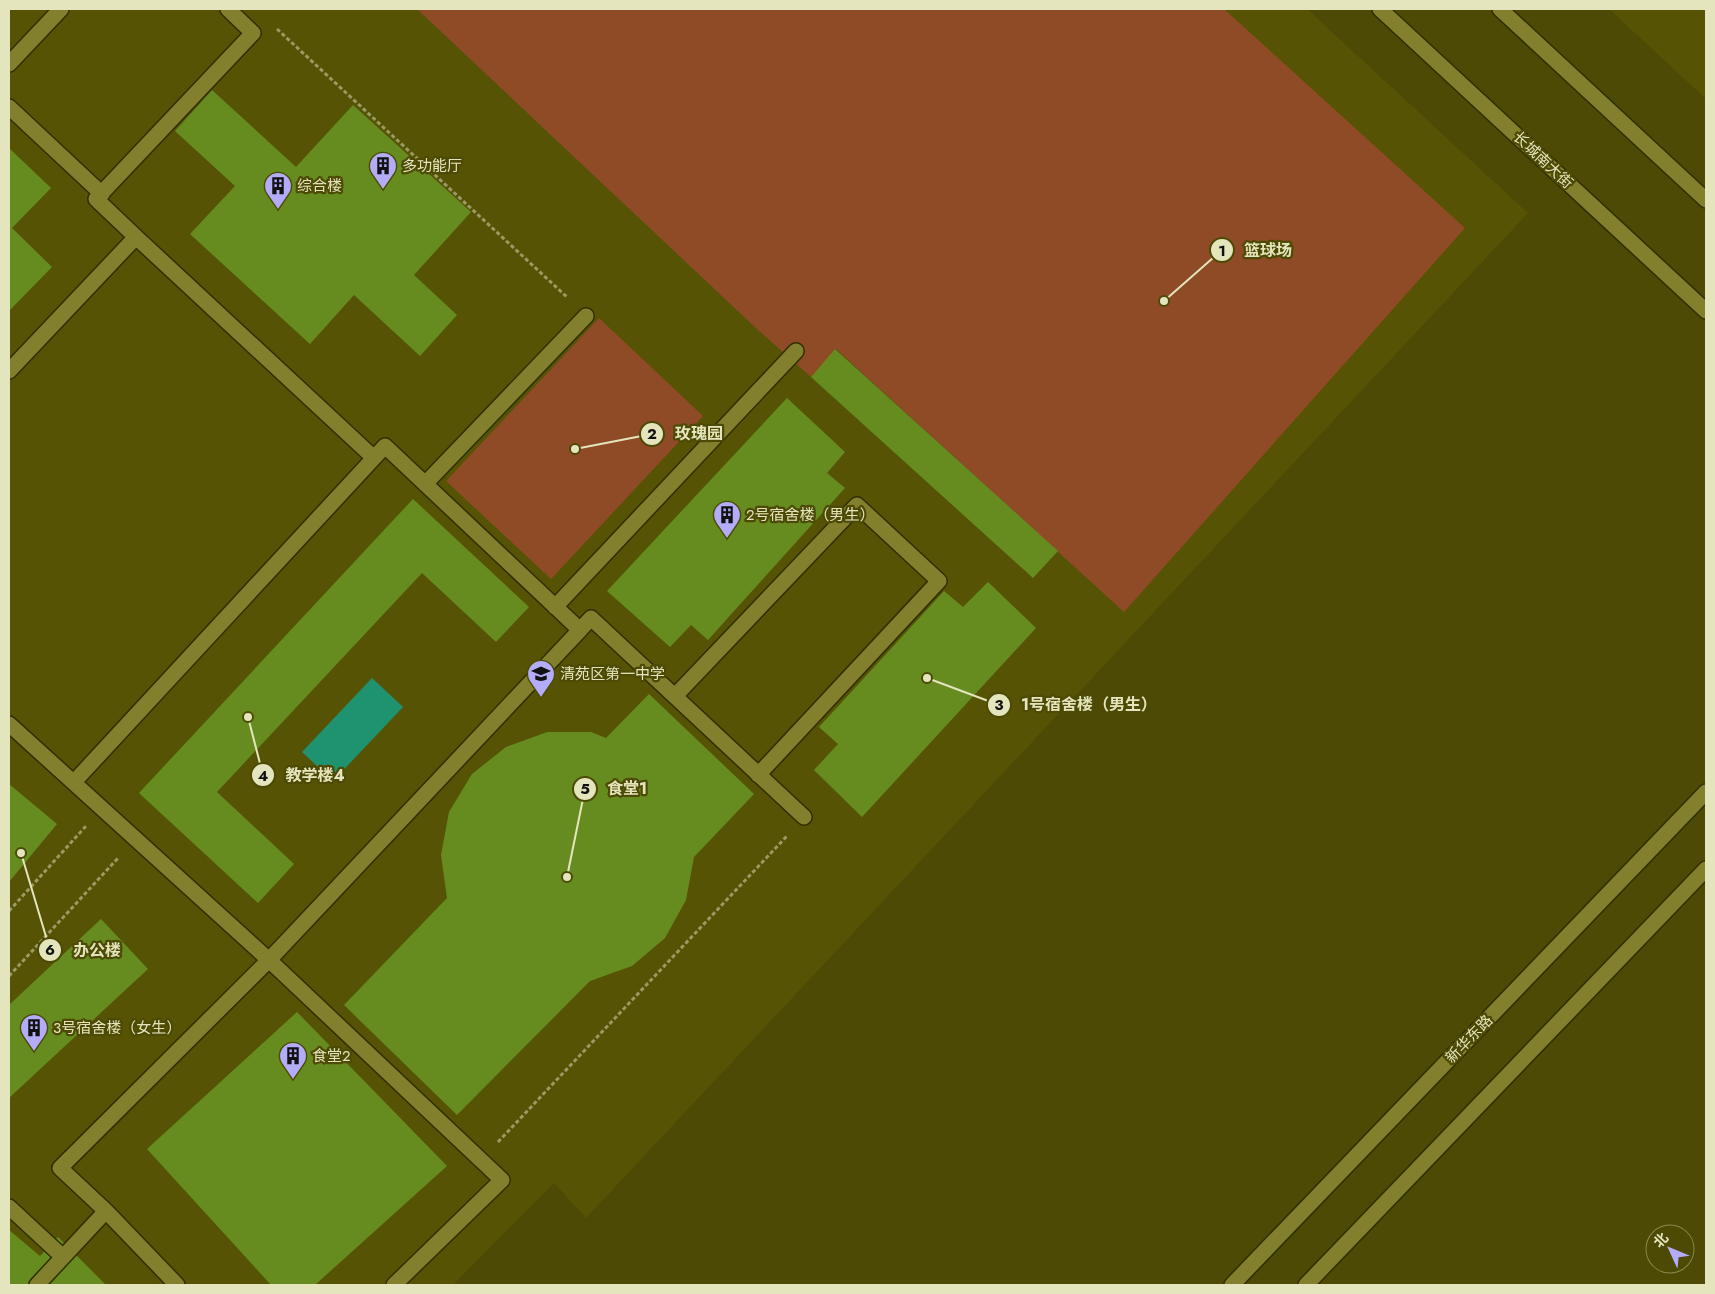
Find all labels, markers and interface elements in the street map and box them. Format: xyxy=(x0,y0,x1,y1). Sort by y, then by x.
street label: 长城南大街 xyxy=(1508,126,1578,194)
building icon: 多功能厅 xyxy=(368,151,398,190)
place label: 多功能厅 xyxy=(402,155,462,177)
building icon: 综合楼 xyxy=(263,171,293,210)
place label: 综合楼 xyxy=(297,175,342,197)
callout: 篮球场 xyxy=(1209,235,1302,266)
text: 篮球场 xyxy=(1244,239,1292,262)
text: 1 xyxy=(1218,240,1226,262)
callout: 玫瑰园 xyxy=(640,418,733,449)
text: 玫瑰园 xyxy=(675,422,723,445)
text: 2 xyxy=(647,423,657,445)
building icon: 2号宿舍楼（男生） xyxy=(712,500,742,539)
place label: 2号宿舍楼（男生） xyxy=(746,504,875,526)
school or university icon: 清苑区第一中学 xyxy=(526,659,556,698)
place label: 清苑区第一中学 xyxy=(560,663,665,685)
callout: 1号宿舍楼（男生） xyxy=(986,689,1167,720)
text: 1号宿舍楼（男生） xyxy=(1021,693,1157,716)
text: 3 xyxy=(994,694,1004,716)
callout: 教学楼4 xyxy=(251,760,355,791)
text: 教学楼4 xyxy=(285,764,345,787)
text: 4 xyxy=(258,765,268,787)
callout: 食堂1 xyxy=(572,773,657,804)
text: 食堂1 xyxy=(607,777,647,800)
text: 5 xyxy=(580,778,590,800)
callout: 办公楼 xyxy=(38,934,131,965)
text: 6 xyxy=(45,939,55,961)
text: 办公楼 xyxy=(73,939,121,962)
street label: 新华东路 xyxy=(1440,1010,1498,1068)
building icon: 3号宿舍楼（女生） xyxy=(19,1013,49,1052)
place label: 3号宿舍楼（女生） xyxy=(53,1017,181,1039)
building icon: 食堂2 xyxy=(278,1041,308,1080)
place label: 食堂2 xyxy=(312,1045,351,1067)
north arrow xyxy=(1645,1224,1695,1274)
text: 北 xyxy=(1649,1228,1673,1252)

